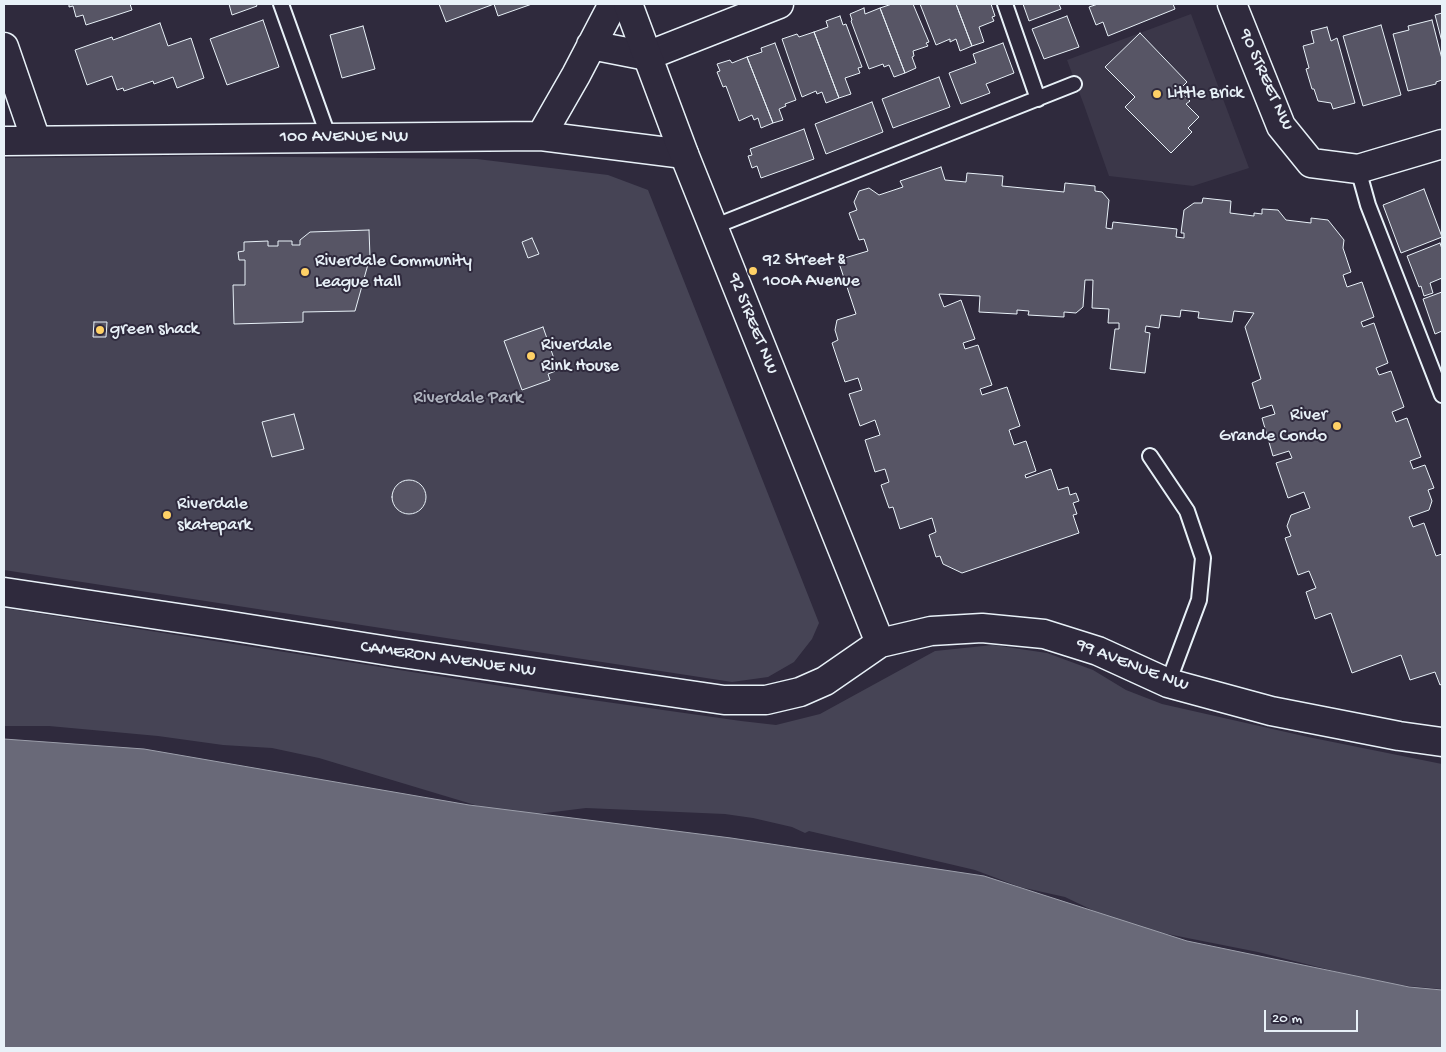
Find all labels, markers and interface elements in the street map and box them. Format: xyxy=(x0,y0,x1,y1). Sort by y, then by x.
street label: 90 STREET NW xyxy=(1233,26,1297,134)
place label: Little Brick xyxy=(1167,83,1243,105)
marker: Little Brick xyxy=(1151,88,1163,100)
street label: 100 AVENUE NW xyxy=(280,127,408,149)
place label: 92 Street & 100A Avenue xyxy=(763,250,860,292)
place label: Riverdale Community League Hall xyxy=(315,251,472,294)
marker: 92 Street & 100A Avenue xyxy=(747,265,759,277)
marker: Riverdale Community League Hall xyxy=(299,266,311,278)
street label: 92 STREET NW xyxy=(722,270,782,378)
place label: green shack xyxy=(110,319,198,341)
marker: green shack xyxy=(94,324,106,336)
place label: Riverdale Rink House xyxy=(541,335,619,378)
marker: Riverdale Rink House xyxy=(525,350,537,362)
park label: Riverdale Park xyxy=(413,388,523,410)
place label: River Grande Condo xyxy=(1219,405,1327,448)
marker: River Grande Condo xyxy=(1331,420,1343,432)
place label: Riverdale skatepark xyxy=(177,494,252,536)
marker: Riverdale skatepark xyxy=(161,509,173,521)
street label: 99 AVENUE NW xyxy=(1073,635,1191,697)
street label: CAMERON AVENUE NW xyxy=(359,637,537,683)
scale bar xyxy=(1266,1000,1360,1032)
text: 20 m xyxy=(1272,1010,1302,1028)

